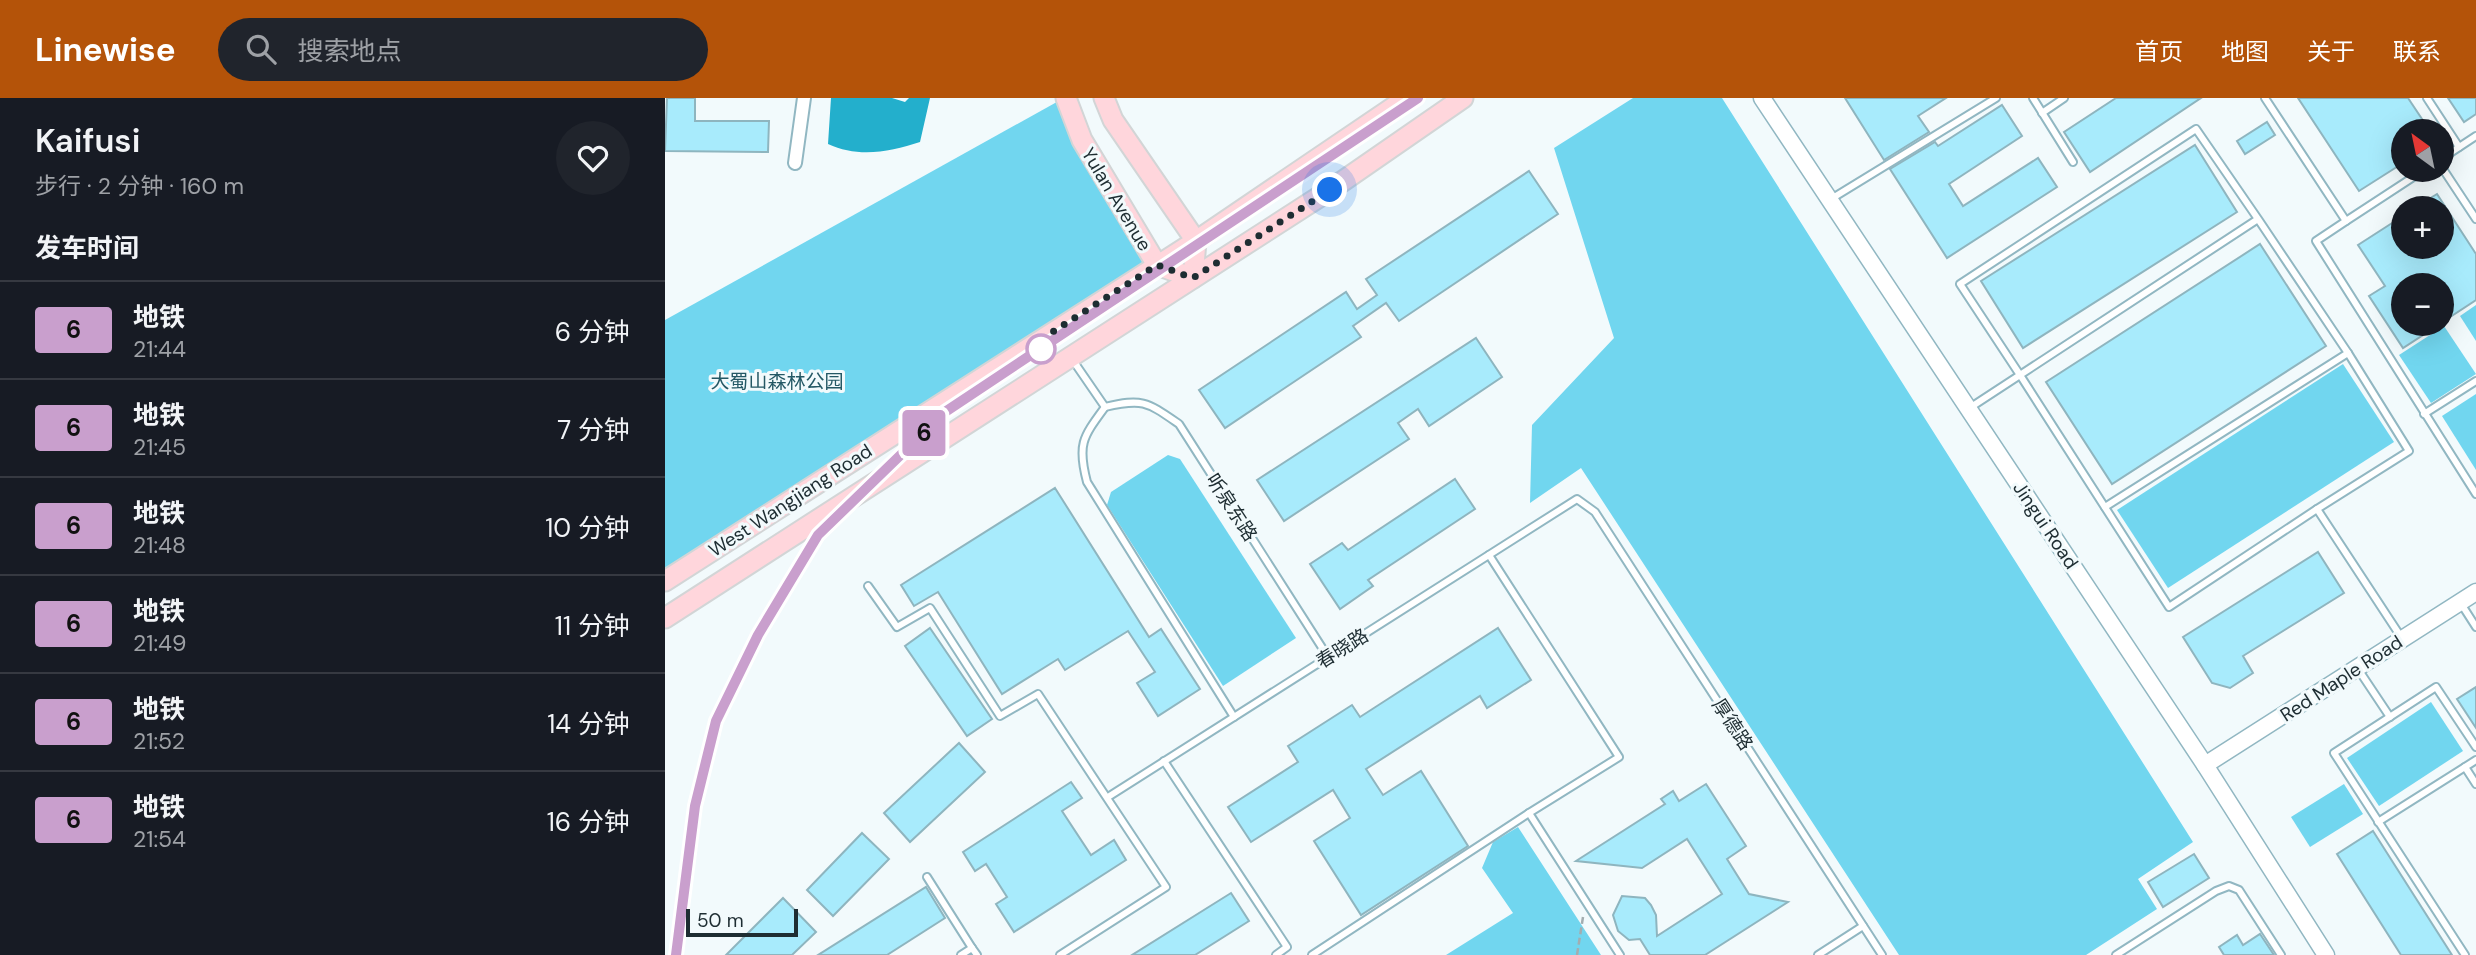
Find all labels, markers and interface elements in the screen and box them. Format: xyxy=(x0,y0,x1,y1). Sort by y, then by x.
search box xyxy=(218,18,708,81)
text: Linewise xyxy=(35,28,176,71)
icon: search xyxy=(242,30,280,68)
text: 搜索地点 xyxy=(298,34,402,68)
text: 首页 xyxy=(2135,36,2183,67)
text: 地图 xyxy=(2221,36,2269,67)
text: 关于 xyxy=(2307,36,2355,67)
text: 联系 xyxy=(2393,36,2441,67)
text: Kaifusi xyxy=(35,119,140,162)
north arrow xyxy=(2391,119,2453,182)
map controls xyxy=(2391,119,2454,336)
button: heart xyxy=(556,121,630,195)
street label: Yulan Avenue xyxy=(1076,143,1157,256)
text: 步行 · 2 分钟 · 160 m xyxy=(35,171,244,201)
your location xyxy=(1312,172,1347,207)
button: + xyxy=(2391,196,2454,259)
text: 发车时间 xyxy=(35,231,139,265)
button: − xyxy=(2391,273,2454,336)
text: 地铁 xyxy=(133,300,185,334)
text: 6 xyxy=(66,314,81,345)
text: 6 分钟 xyxy=(555,315,630,349)
text: 21:44 xyxy=(133,334,186,364)
unlabelled marker xyxy=(1026,334,1056,364)
park label: 大蜀山森林公园 xyxy=(710,369,844,394)
text: 地铁 xyxy=(133,398,185,432)
line badge: 6 xyxy=(901,410,947,456)
text: 6 xyxy=(66,412,81,443)
text: 7 分钟 xyxy=(557,413,630,447)
text: 6 xyxy=(916,417,932,448)
text: 21:45 xyxy=(133,432,186,462)
street label: West Wangjiang Road xyxy=(704,438,877,563)
street label: 听泉东路 xyxy=(1200,469,1263,546)
street label: Jingui Road xyxy=(2007,477,2084,574)
text: 地铁 xyxy=(133,496,185,530)
text: 6 xyxy=(66,510,81,541)
text: 10 分钟 xyxy=(545,511,630,545)
text: 21:48 xyxy=(133,530,186,560)
text: 地铁 xyxy=(133,594,185,628)
text: 6 xyxy=(66,608,81,639)
text: 11 分钟 xyxy=(555,609,630,643)
street label: 春晓路 xyxy=(1311,623,1373,674)
text: 21:49 xyxy=(133,628,186,658)
street label: Red Maple Road xyxy=(2275,630,2407,727)
text: 地铁 xyxy=(133,692,185,726)
street label: 厚德路 xyxy=(1707,694,1759,755)
text: 6 xyxy=(66,706,81,737)
text: 14 分钟 xyxy=(547,707,630,741)
text: 21:52 xyxy=(133,726,185,756)
text: 地铁 xyxy=(133,790,185,824)
text: 6 xyxy=(66,804,81,835)
text: 16 分钟 xyxy=(547,805,630,839)
text: 21:54 xyxy=(133,824,186,854)
scale bar xyxy=(686,906,798,938)
text: 50 m xyxy=(697,908,744,933)

